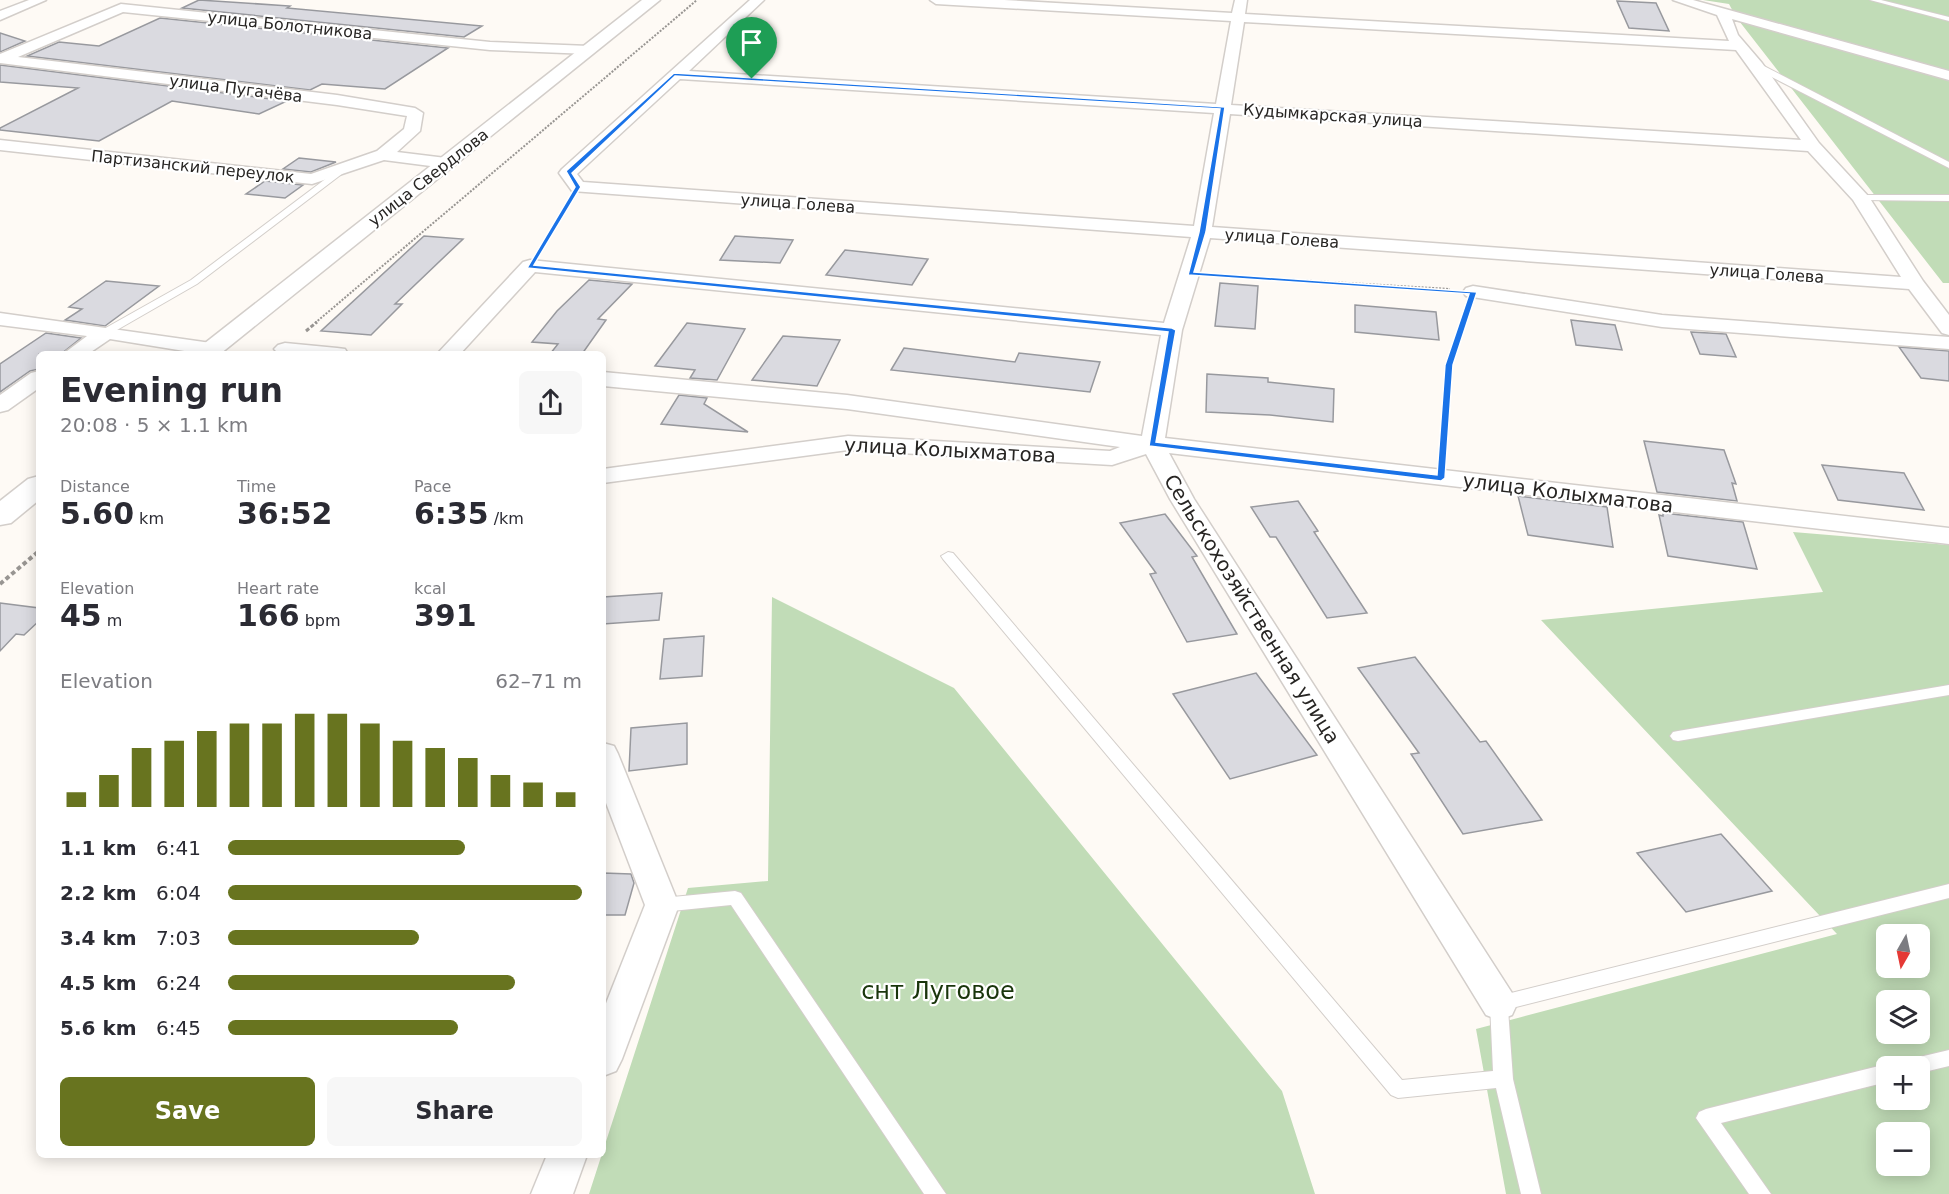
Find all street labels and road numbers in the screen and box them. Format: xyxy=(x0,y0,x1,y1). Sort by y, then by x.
street label: улица Болотникова xyxy=(207,7,373,44)
street label: улица Пугачёва xyxy=(168,71,304,106)
street label: Кудымкарская улица xyxy=(1243,100,1423,131)
street label: улица Свердлова xyxy=(365,125,492,230)
street label: Партизанский переулок xyxy=(90,146,296,187)
street label: улица Голева xyxy=(740,190,856,217)
street label: улица Голева xyxy=(1224,225,1340,252)
street label: улица Голева xyxy=(1709,260,1825,287)
street label: улица Колыхматова xyxy=(844,432,1056,468)
street label: улица Колыхматова xyxy=(1461,468,1675,518)
street label: Сельскохозяйственная улица xyxy=(1159,470,1345,748)

